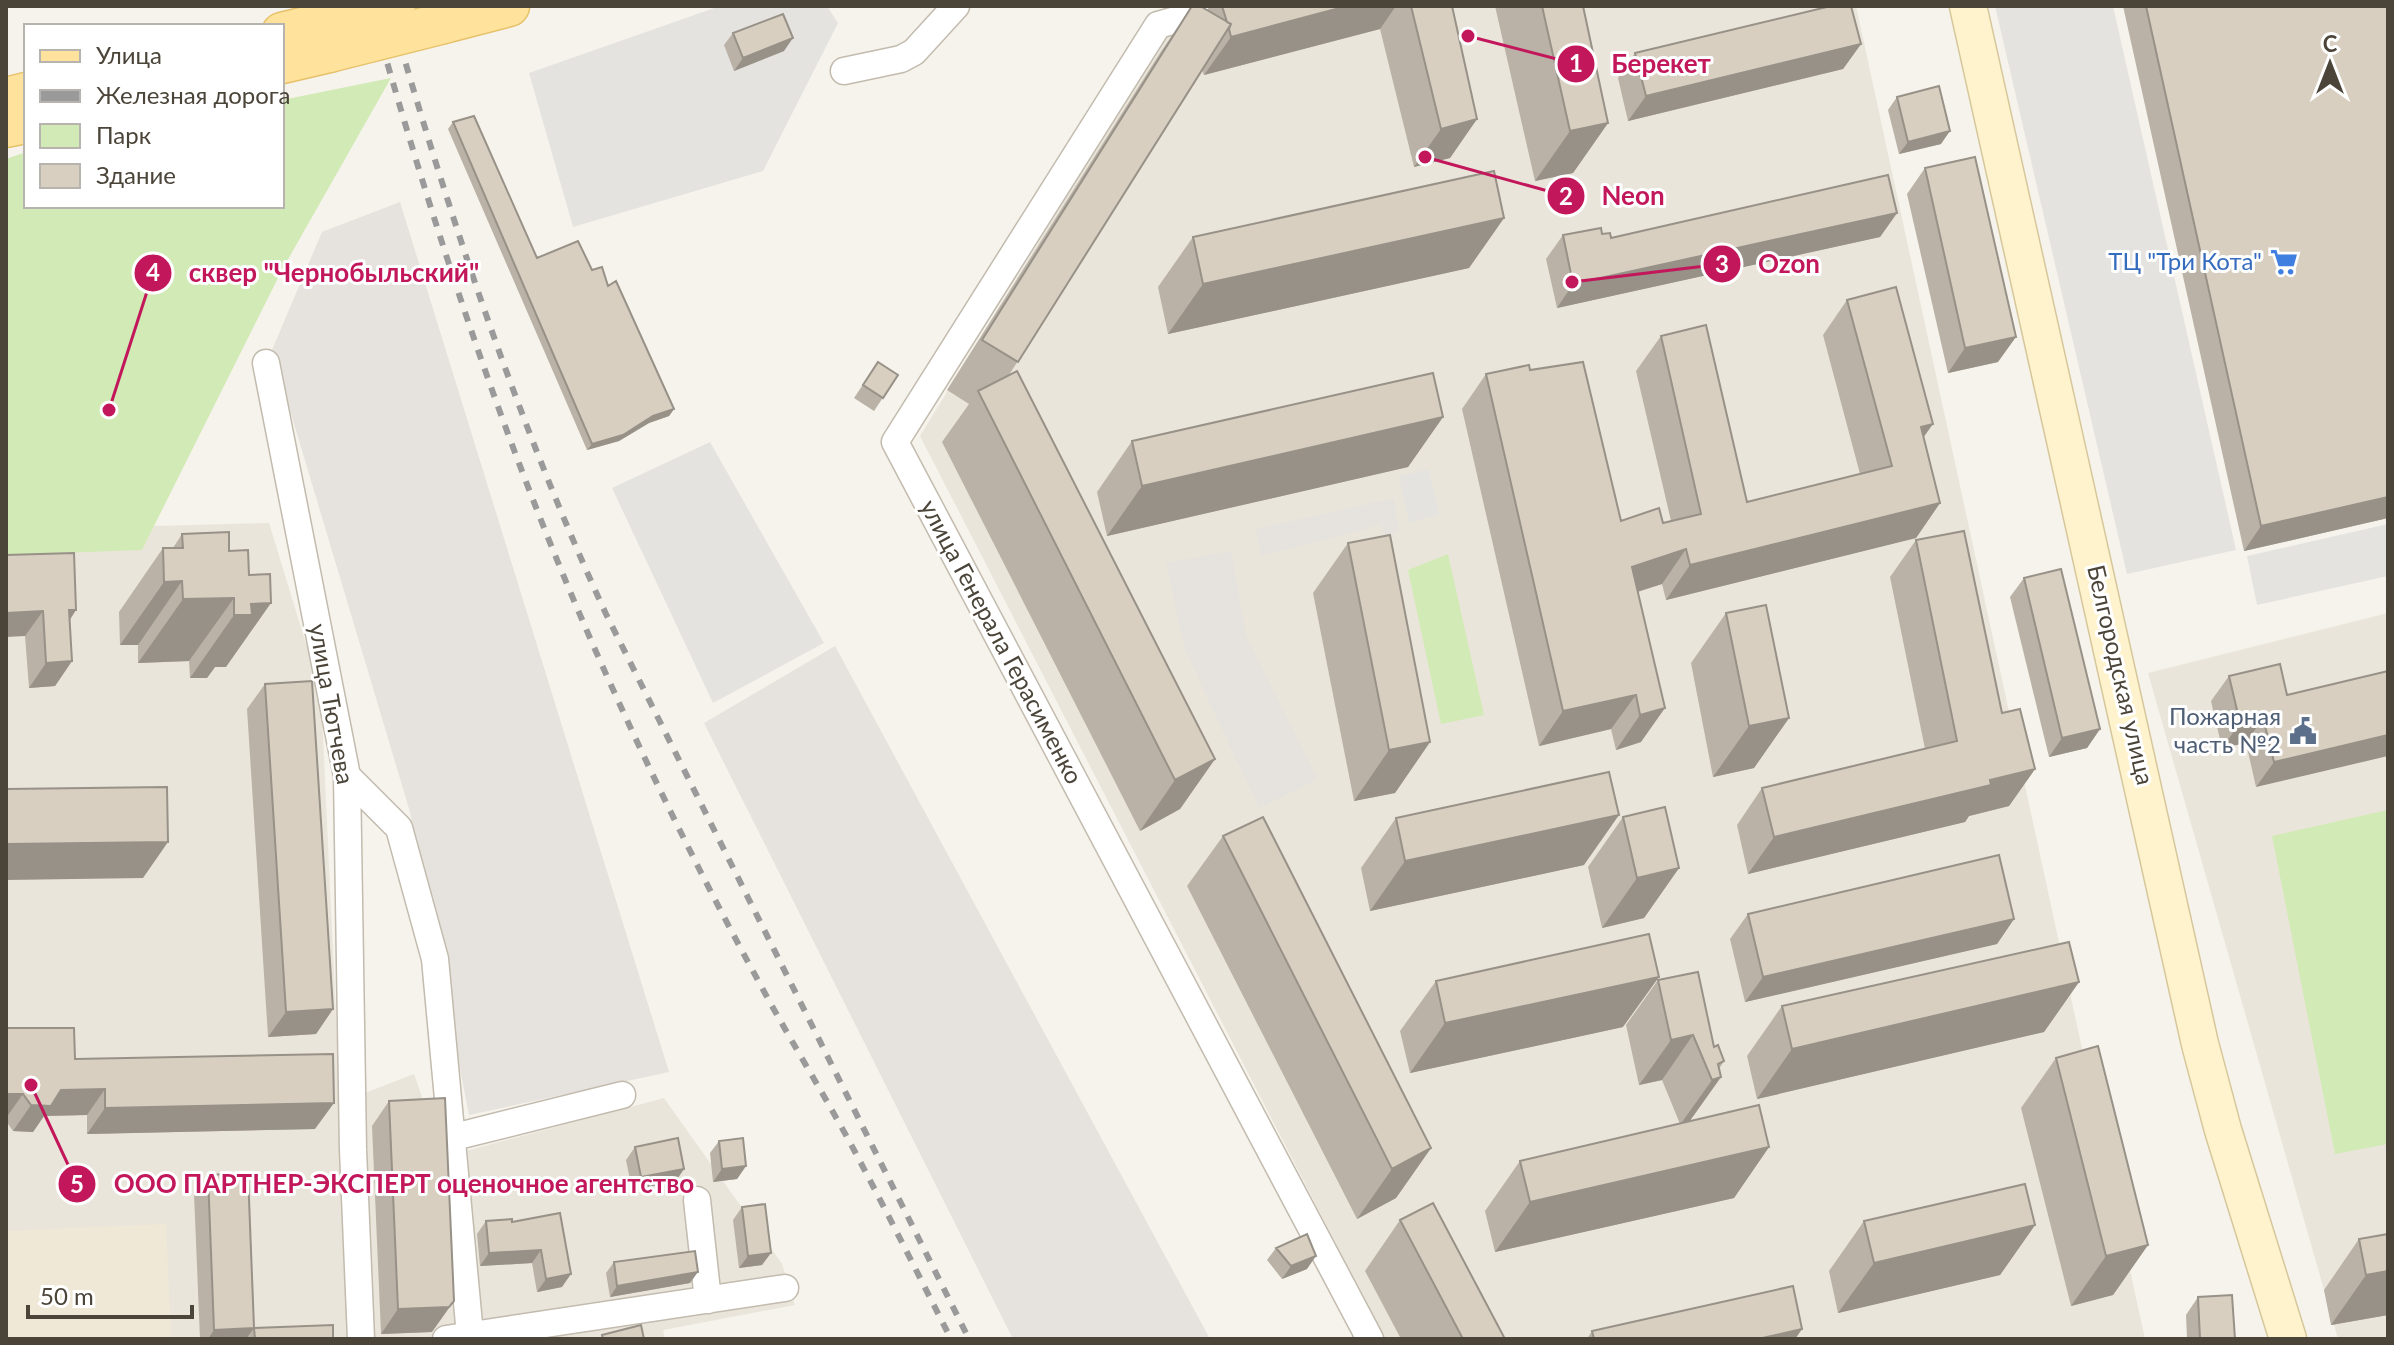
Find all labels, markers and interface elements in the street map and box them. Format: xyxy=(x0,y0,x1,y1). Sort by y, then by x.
legend xyxy=(24,24,284,208)
north arrow xyxy=(2290,24,2370,104)
text: С xyxy=(2323,30,2338,57)
callout: Берекет xyxy=(1556,39,1727,89)
text: Улица xyxy=(96,40,162,69)
text: Берекет xyxy=(1611,47,1711,79)
text: 1 xyxy=(1569,48,1583,77)
text: Железная дорога xyxy=(96,80,291,109)
text: Парк xyxy=(96,120,152,149)
text: Здание xyxy=(96,160,176,189)
callout: Neon xyxy=(1546,171,1681,221)
text: Neon xyxy=(1601,179,1665,211)
text: 2 xyxy=(1559,181,1573,210)
callout: Ozon xyxy=(1702,239,1836,289)
place label: ТЦ "Три Кота" xyxy=(2108,246,2262,275)
text: Ozon xyxy=(1758,247,1820,279)
supermarket icon: ТЦ "Три Кота" xyxy=(2269,247,2299,277)
callout: сквер "Чернобыльский" xyxy=(133,248,495,298)
text: 3 xyxy=(1715,249,1729,278)
text: сквер "Чернобыльский" xyxy=(189,256,479,288)
text: 4 xyxy=(146,257,160,286)
street label: улица Генерала Герасименко xyxy=(915,494,1090,788)
street label: Белгородская улица xyxy=(2082,562,2161,788)
street label: улица Тютчева xyxy=(304,621,361,786)
place label: Пожарная часть №2 xyxy=(2169,701,2281,758)
public building icon: Пожарная часть №2 xyxy=(2288,716,2318,746)
callout: ООО ПАРТНЕР-ЭКСПЕРТ оценочное агентство xyxy=(57,1159,710,1209)
text: ООО ПАРТНЕР-ЭКСПЕРТ оценочное агентство xyxy=(114,1167,694,1199)
text: 5 xyxy=(70,1169,84,1198)
scale bar xyxy=(28,1269,192,1319)
text: 50 m xyxy=(40,1281,94,1310)

